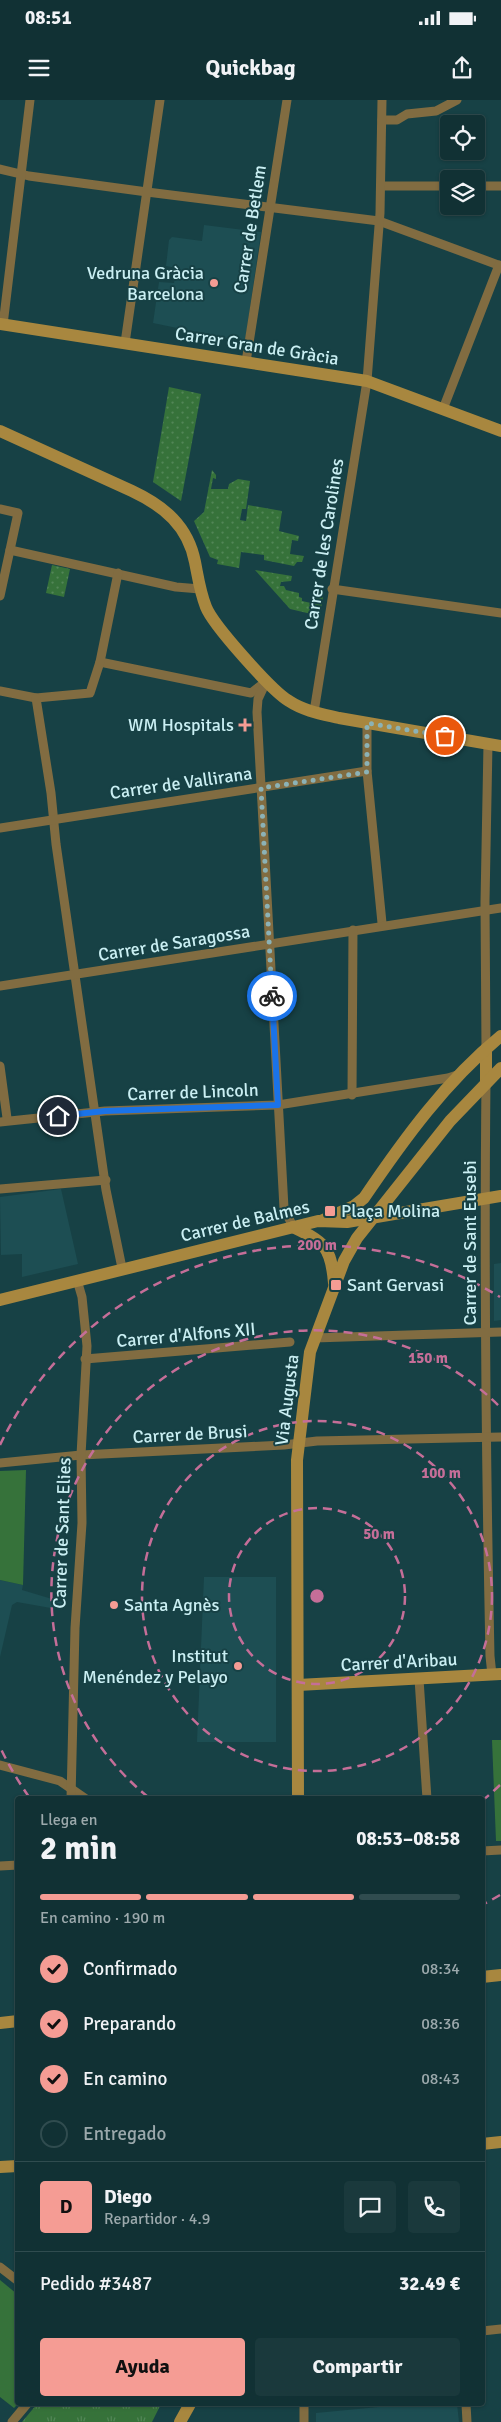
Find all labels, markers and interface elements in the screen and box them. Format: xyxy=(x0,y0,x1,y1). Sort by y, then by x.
text: 08:51 xyxy=(25,6,72,30)
icon: menu xyxy=(25,54,53,82)
text: Quickbag xyxy=(205,54,296,81)
icon: share xyxy=(448,54,476,82)
map controls xyxy=(440,115,485,215)
button: locate xyxy=(440,115,485,160)
street label: Carrer de Betlem xyxy=(229,163,271,295)
button: layers xyxy=(440,170,485,215)
place label: Vedruna Gràcia Barcelona xyxy=(87,262,204,305)
marker: Vedruna Gràcia Barcelona xyxy=(208,277,220,289)
street label: Carrer Gran de Gràcia xyxy=(173,322,341,370)
street label: Carrer de les Carolines xyxy=(300,457,348,631)
place label: WM Hospitals xyxy=(128,714,234,736)
pin xyxy=(424,715,466,757)
marker: WM Hospitals xyxy=(238,718,252,732)
icon: bag xyxy=(431,722,459,750)
street label: Carrer de Vallirana xyxy=(108,762,254,804)
street label: Carrer de Saragossa xyxy=(97,920,251,966)
courier xyxy=(247,971,297,1021)
icon: bike xyxy=(258,982,286,1010)
street label: Carrer de Lincoln xyxy=(127,1079,259,1105)
pin xyxy=(37,1095,79,1137)
icon: home xyxy=(44,1102,72,1130)
street label: Carrer de Sant Eusebi xyxy=(459,1160,481,1326)
street label: Carrer de Balmes xyxy=(178,1195,312,1246)
place label: Plaça Molina xyxy=(341,1200,440,1222)
marker: Plaça Molina xyxy=(323,1204,337,1218)
text: 200 m xyxy=(297,1236,337,1254)
place label: Sant Gervasi xyxy=(347,1274,444,1296)
marker: Sant Gervasi xyxy=(329,1278,343,1292)
street label: Carrer d'Alfons XII xyxy=(115,1318,257,1352)
text: 150 m xyxy=(408,1349,448,1367)
street label: Via Augusta xyxy=(270,1353,304,1447)
street label: Carrer de Brusi xyxy=(132,1420,248,1448)
street label: Carrer de Sant Elies xyxy=(48,1457,76,1609)
text: 100 m xyxy=(421,1464,461,1482)
text: 50 m xyxy=(363,1525,395,1543)
centre of rings xyxy=(308,1587,326,1605)
place label: Santa Agnès xyxy=(124,1594,220,1616)
marker: Santa Agnès xyxy=(108,1599,120,1611)
place label: Institut Menéndez y Pelayo xyxy=(82,1645,228,1688)
street label: Carrer d'Aribau xyxy=(340,1648,458,1676)
marker: Institut Menéndez y Pelayo xyxy=(232,1660,244,1672)
text: Llega en xyxy=(40,1810,98,1830)
text: 08:53–08:58 xyxy=(356,1827,460,1851)
text: 2 min xyxy=(40,1829,117,1868)
text: En camino · 190 m xyxy=(40,1908,165,1928)
icon: check xyxy=(40,1955,68,1983)
text: Confirmado xyxy=(83,1957,177,1981)
text: 08:34 xyxy=(421,1959,460,1979)
icon: check xyxy=(40,2010,68,2038)
text: Preparando xyxy=(83,2012,176,2036)
text: 08:36 xyxy=(421,2014,460,2034)
icon: check xyxy=(40,2065,68,2093)
text: En camino xyxy=(83,2067,167,2091)
text: 08:43 xyxy=(421,2069,460,2089)
text: Entregado xyxy=(83,2122,166,2146)
button: chat xyxy=(344,2181,396,2233)
button: phone xyxy=(408,2181,460,2233)
text: Diego xyxy=(104,2185,152,2209)
text: D xyxy=(60,2195,72,2219)
text: Repartidor · 4.9 xyxy=(104,2209,210,2229)
text: Pedido #3487 xyxy=(40,2272,152,2296)
text: 32.49 € xyxy=(399,2272,460,2296)
button: Ayuda xyxy=(40,2338,245,2396)
button: Compartir xyxy=(255,2338,460,2396)

